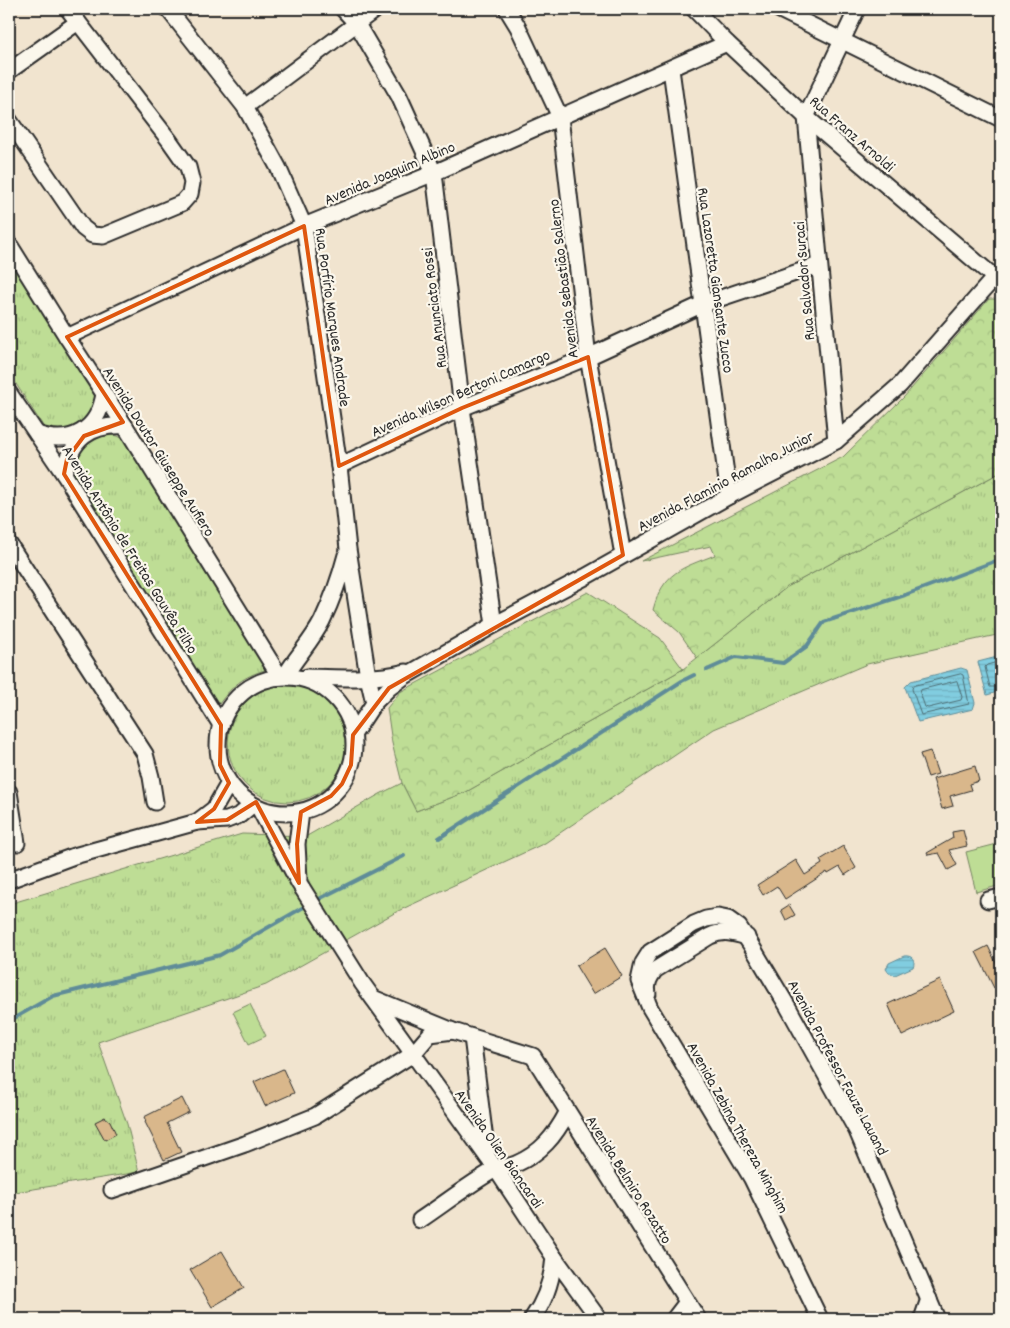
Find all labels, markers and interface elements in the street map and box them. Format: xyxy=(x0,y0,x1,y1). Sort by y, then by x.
street label: Rua Franz Arnoldi xyxy=(803,91,899,179)
street label: Avenida Joaquim Albino xyxy=(321,136,459,212)
street label: Rua Lazoretta Giansante Zucco xyxy=(690,186,739,375)
street label: Avenida Sebastião Salerno xyxy=(543,198,586,360)
street label: Rua Salvador Suraci xyxy=(789,220,822,341)
street label: Rua Porfírio Marques Andrade xyxy=(308,226,355,408)
street label: Rua Anunciato Rossi xyxy=(417,246,454,369)
street label: Avenida Wilson Bertoni Camargo xyxy=(368,344,554,444)
street label: Avenida Doutor Giuseppe Aufiero xyxy=(96,363,220,542)
street label: Avenida Flaminio Ramalho Junior xyxy=(634,426,818,539)
street label: Avenida Antônio de Freitas Gouvêa Filho xyxy=(55,442,203,659)
street label: Avenida Professor Fauze Lauand xyxy=(781,976,893,1160)
street label: Avenida Zebina Thereza Minghim xyxy=(680,1038,794,1218)
street label: Avenida Olien Biancardi xyxy=(448,1085,548,1214)
street label: Avenida Belmiro Rozatto xyxy=(579,1112,677,1249)

